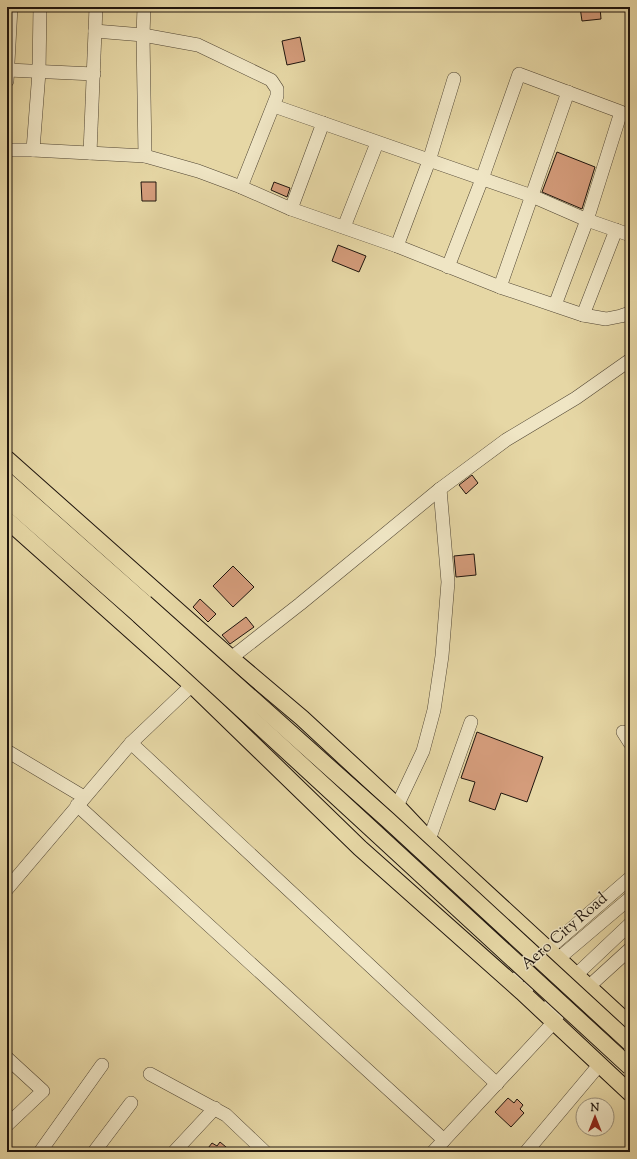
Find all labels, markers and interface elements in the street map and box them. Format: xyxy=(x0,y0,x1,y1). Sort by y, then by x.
street label: Aero City Road xyxy=(517,888,613,976)
north arrow xyxy=(575,1097,615,1137)
text: N xyxy=(590,1100,600,1116)

